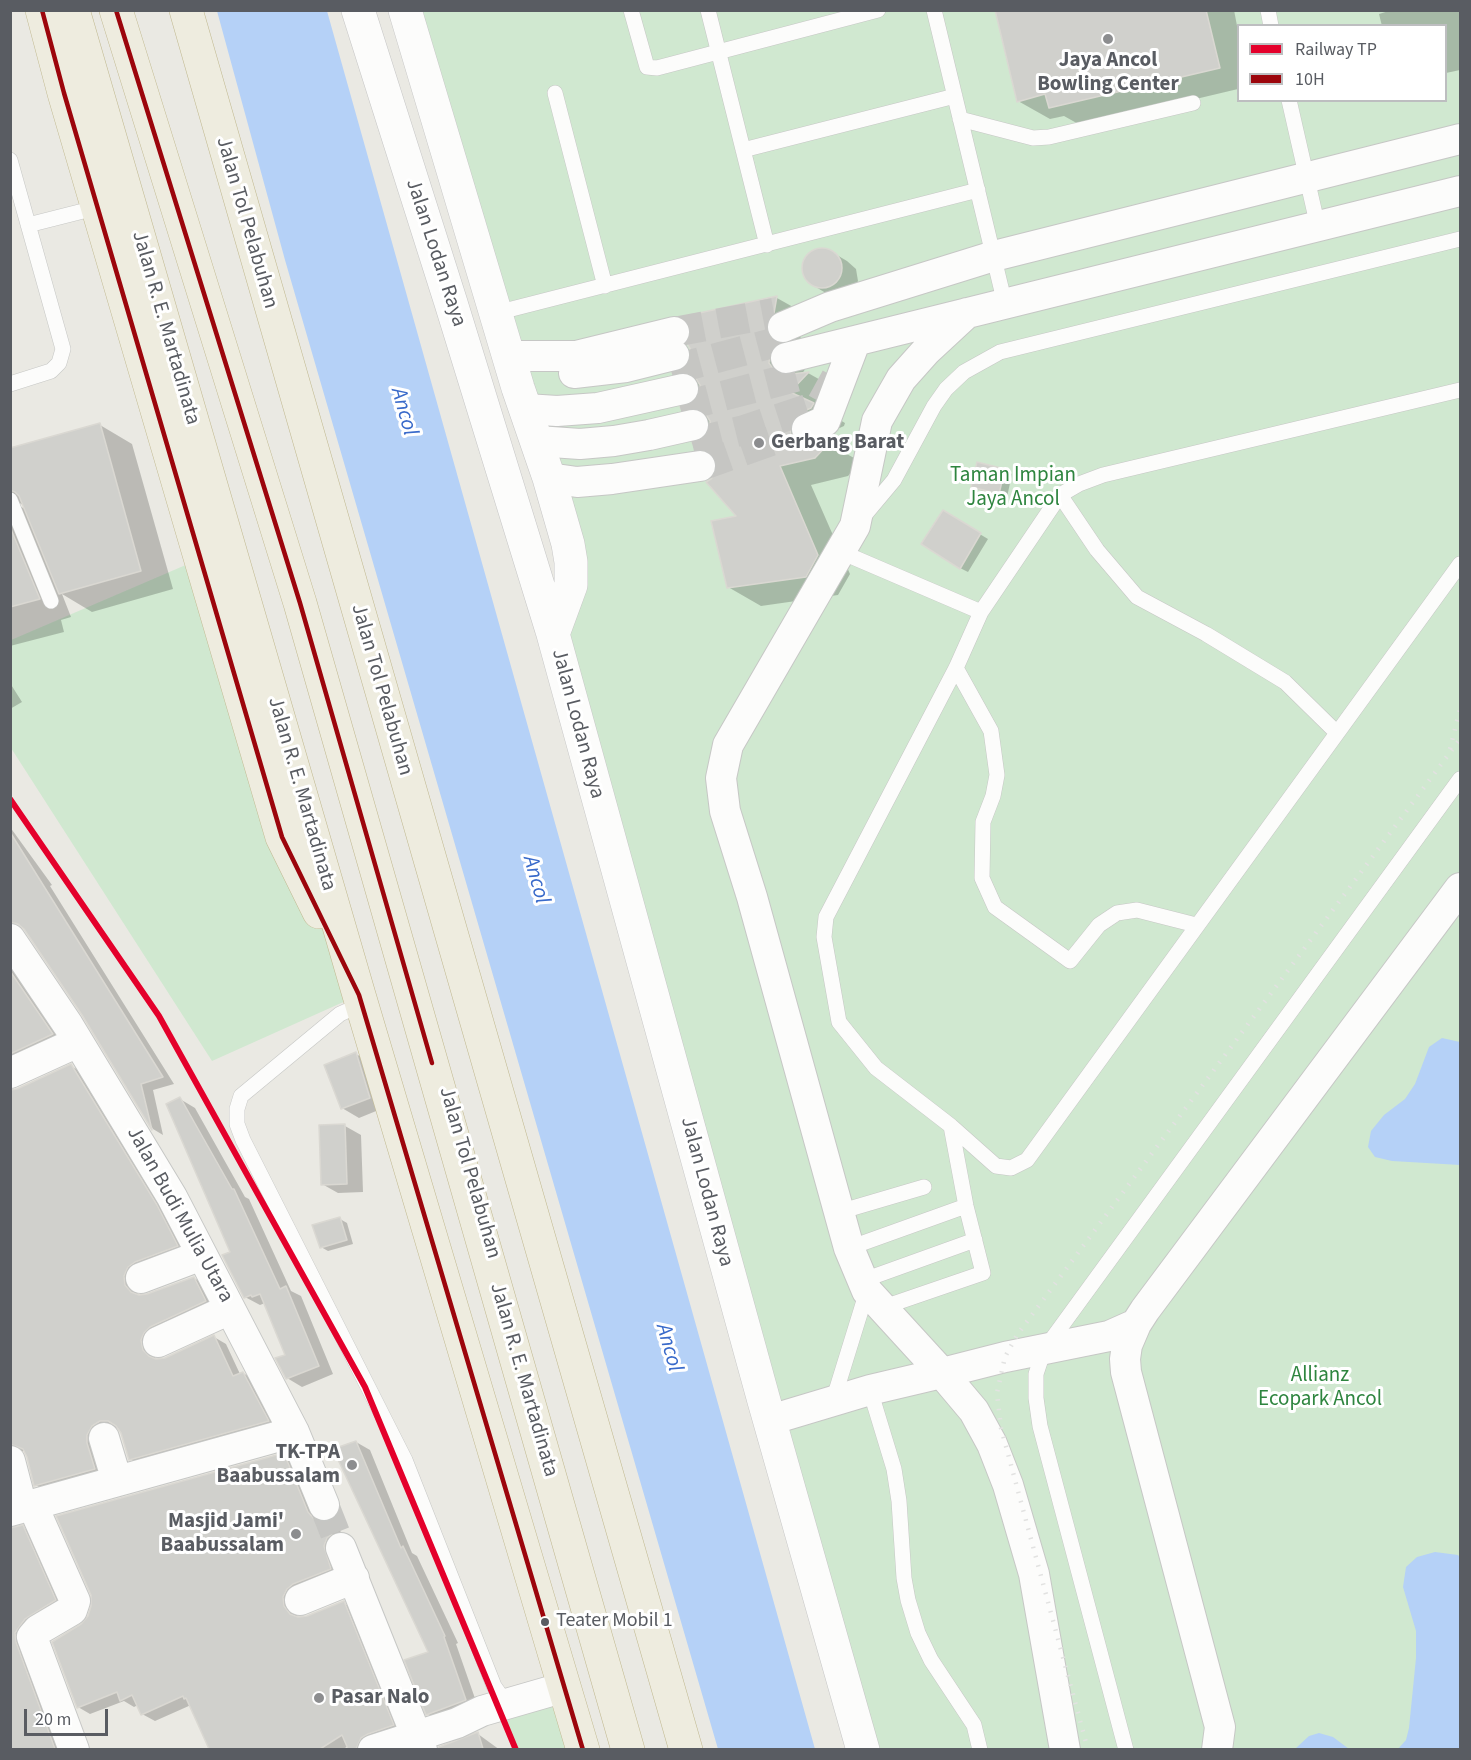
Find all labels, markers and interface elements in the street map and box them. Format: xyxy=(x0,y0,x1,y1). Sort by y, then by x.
legend xyxy=(1237,24,1447,102)
marker: Jaya Ancol Bowling Center xyxy=(1101,32,1115,46)
text: Railway TP xyxy=(1295,37,1377,62)
place label: Jaya Ancol Bowling Center xyxy=(1037,48,1179,98)
text: 10H xyxy=(1295,67,1325,92)
street label: Jalan Tol Pelabuhan xyxy=(209,134,283,312)
street label: Jalan Lodan Raya xyxy=(399,176,471,330)
street label: Jalan R. E. Martadinata xyxy=(125,228,205,428)
water label: Ancol xyxy=(384,385,422,439)
place label: Gerbang Barat xyxy=(771,430,904,456)
marker: Gerbang Barat xyxy=(752,436,766,450)
park label: Taman Impian Jaya Ancol xyxy=(950,463,1076,513)
street label: Jalan Tol Pelabuhan xyxy=(344,601,418,779)
street label: Jalan Lodan Raya xyxy=(545,646,609,802)
street label: Jalan R. E. Martadinata xyxy=(261,694,341,894)
water label: Ancol xyxy=(516,853,554,907)
street label: Jalan Tol Pelabuhan xyxy=(432,1084,506,1262)
street label: Jalan Lodan Raya xyxy=(674,1114,738,1270)
street label: Jalan Budi Mulia Utara xyxy=(120,1123,238,1307)
street label: Jalan R. E. Martadinata xyxy=(483,1280,563,1480)
water label: Ancol xyxy=(649,1321,687,1375)
park label: Allianz Ecopark Ancol xyxy=(1258,1363,1382,1413)
place label: TK-TPA Baabussalam xyxy=(216,1440,340,1490)
marker: TK-TPA Baabussalam xyxy=(345,1458,359,1472)
place label: Masjid Jami' Baabussalam xyxy=(160,1509,284,1559)
marker: Masjid Jami' Baabussalam xyxy=(289,1527,303,1541)
place label: Teater Mobil 1 xyxy=(556,1610,673,1634)
marker: Teater Mobil 1 xyxy=(539,1616,551,1628)
place label: Pasar Nalo xyxy=(331,1685,429,1711)
marker: Pasar Nalo xyxy=(312,1691,326,1705)
scale bar xyxy=(27,1697,111,1735)
text: 20 m xyxy=(35,1707,71,1732)

